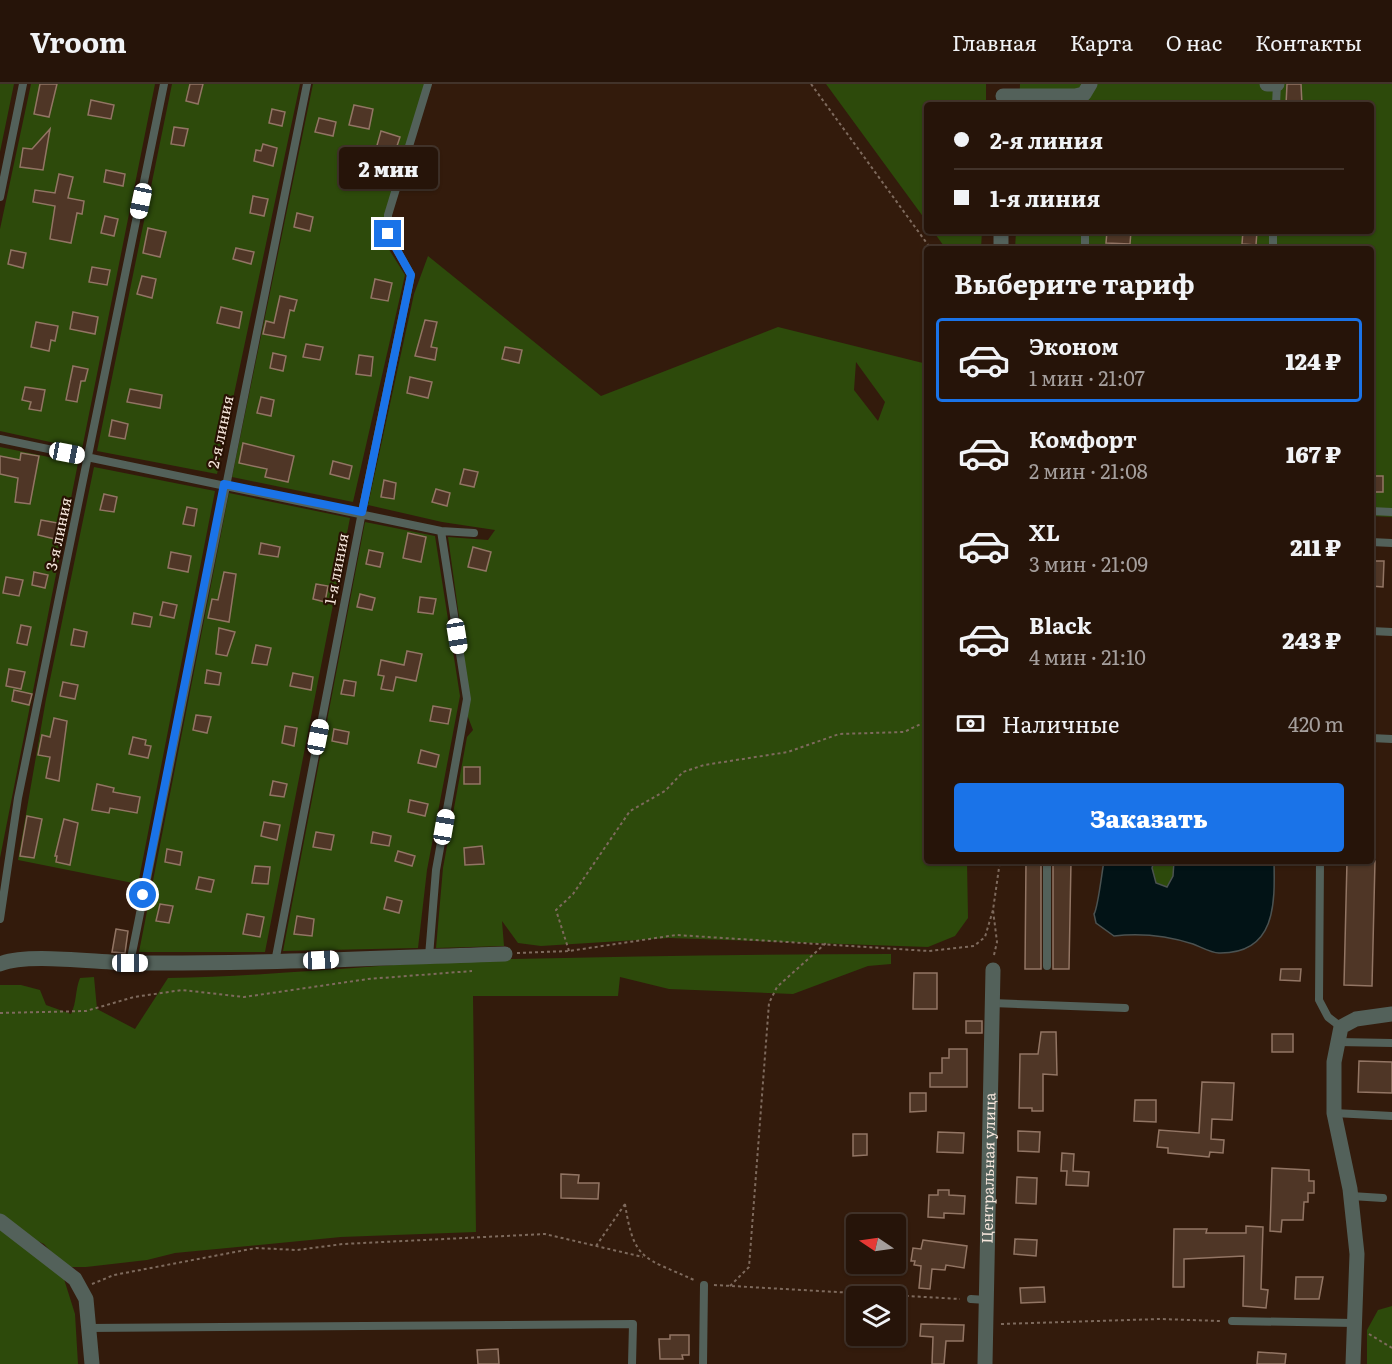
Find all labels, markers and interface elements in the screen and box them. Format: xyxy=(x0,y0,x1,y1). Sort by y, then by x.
text: Vroom xyxy=(30,20,127,62)
text: Главная xyxy=(952,26,1037,57)
text: Карта xyxy=(1070,26,1133,57)
text: О нас xyxy=(1166,26,1222,57)
text: Контакты xyxy=(1255,26,1362,57)
text: 2-я линия xyxy=(990,123,1103,156)
callout: 2 мин xyxy=(338,147,438,189)
text: 2 мин xyxy=(359,153,418,183)
text: 1-я линия xyxy=(990,181,1100,214)
car xyxy=(128,182,154,220)
route end xyxy=(374,220,401,247)
text: Выберите тариф xyxy=(954,262,1195,302)
text: Эконом xyxy=(1029,329,1118,362)
icon: car xyxy=(957,333,1011,387)
text: 124 ₽ xyxy=(1286,344,1341,377)
text: 1 мин · 21:07 xyxy=(1029,362,1145,392)
street label: 2-я линия xyxy=(201,393,238,470)
text: Комфорт xyxy=(1029,422,1137,455)
icon: car xyxy=(957,426,1011,480)
text: 167 ₽ xyxy=(1286,437,1341,470)
car xyxy=(48,441,86,465)
text: 2 мин · 21:08 xyxy=(1029,455,1148,485)
street label: 3-я линия xyxy=(39,495,77,573)
text: XL xyxy=(1029,515,1060,548)
icon: car xyxy=(957,519,1011,573)
text: 211 ₽ xyxy=(1290,530,1341,563)
street label: 1-я линия xyxy=(317,531,354,606)
text: 3 мин · 21:09 xyxy=(1029,548,1148,578)
text: Black xyxy=(1029,608,1091,641)
icon: car xyxy=(957,612,1011,666)
car xyxy=(445,617,469,655)
text: 243 ₽ xyxy=(1282,623,1341,656)
text: 4 мин · 21:10 xyxy=(1029,641,1146,671)
icon: cash xyxy=(954,707,987,740)
text: Наличные xyxy=(1002,707,1120,740)
text: 420 m xyxy=(1288,708,1344,738)
car xyxy=(306,718,330,756)
button: Заказать xyxy=(954,783,1344,852)
car xyxy=(432,808,456,846)
route start xyxy=(129,881,156,908)
car xyxy=(303,950,339,970)
car xyxy=(112,954,148,972)
street label: Центральная улица xyxy=(974,1091,1001,1244)
north arrow xyxy=(846,1214,906,1274)
map controls xyxy=(846,1214,906,1346)
button: layers xyxy=(846,1286,906,1346)

